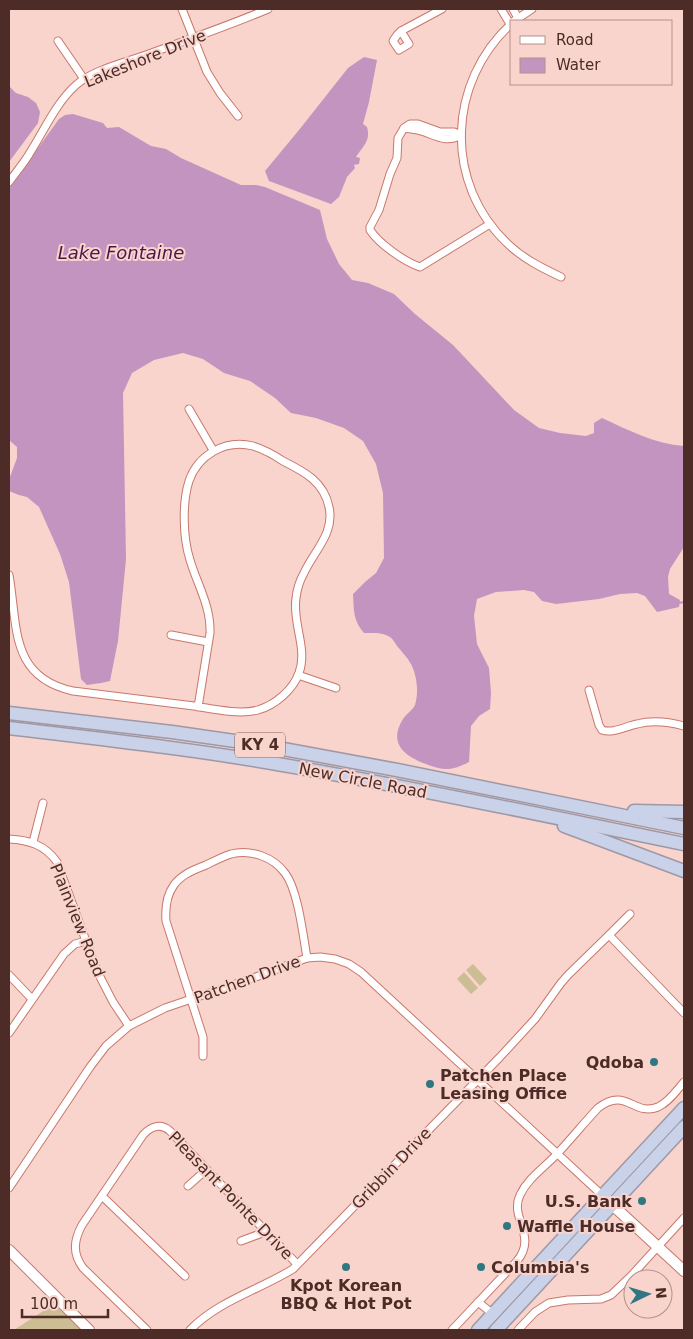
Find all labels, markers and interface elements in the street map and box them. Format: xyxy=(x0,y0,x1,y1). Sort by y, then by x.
legend xyxy=(510,20,673,85)
street label: Lakeshore Drive xyxy=(82,25,209,91)
text: Road xyxy=(556,31,594,49)
text: Water xyxy=(556,56,601,74)
water label: Lake Fontaine xyxy=(58,242,184,263)
road number: KY 4 xyxy=(235,732,285,758)
street label: New Circle Road xyxy=(297,759,429,802)
street label: Plainview Road xyxy=(46,861,109,980)
street label: Patchen Drive xyxy=(191,951,303,1007)
place label: Qdoba xyxy=(586,1053,644,1072)
marker: Qdoba xyxy=(648,1056,660,1068)
place label: Patchen Place Leasing Office xyxy=(440,1066,567,1103)
marker: Patchen Place Leasing Office xyxy=(424,1078,436,1090)
street label: Gribbin Drive xyxy=(348,1124,435,1213)
street label: Pleasant Pointe Drive xyxy=(165,1127,297,1263)
place label: U.S. Bank xyxy=(545,1192,632,1211)
marker: U.S. Bank xyxy=(636,1195,648,1207)
place label: Waffle House xyxy=(517,1217,635,1236)
marker: Waffle House xyxy=(501,1220,513,1232)
place label: Columbia's xyxy=(491,1258,589,1277)
marker: Kpot Korean BBQ & Hot Pot xyxy=(340,1261,352,1273)
marker: Columbia's xyxy=(475,1261,487,1273)
north arrow xyxy=(623,1269,673,1319)
place label: Kpot Korean BBQ & Hot Pot xyxy=(280,1276,412,1313)
scale bar xyxy=(22,1286,109,1318)
text: N xyxy=(652,1286,669,1299)
text: 100 m xyxy=(30,1295,78,1313)

